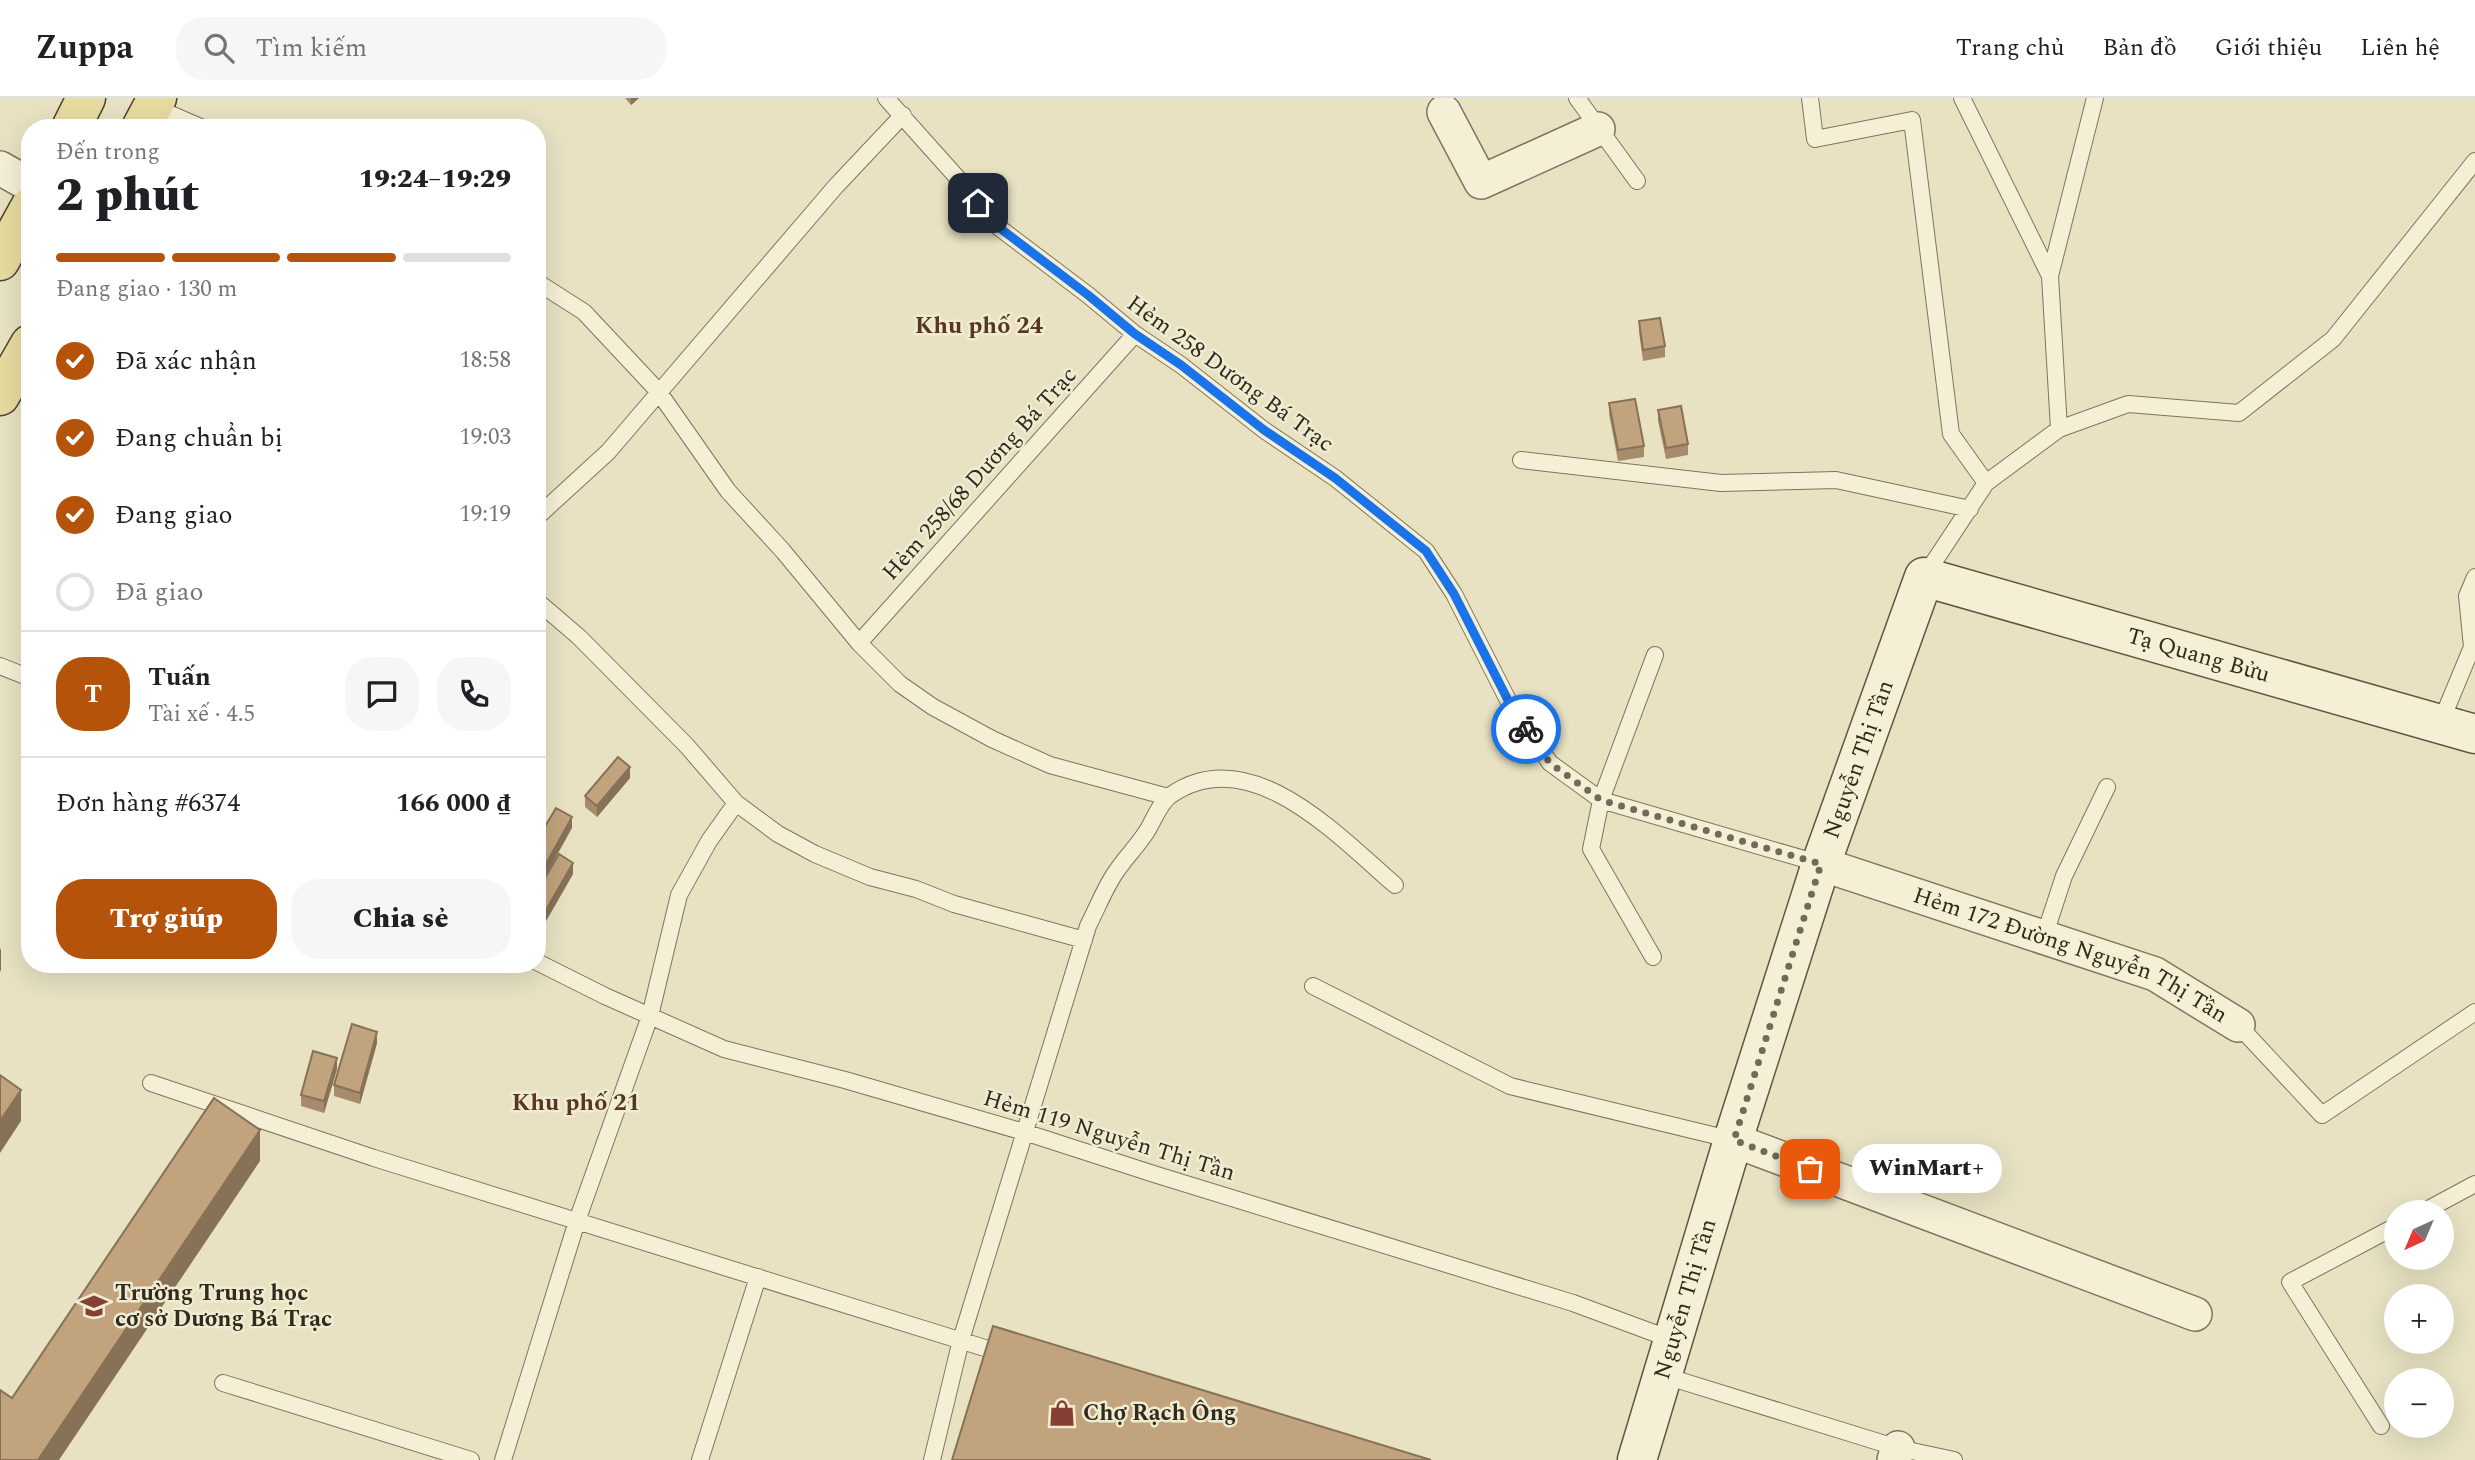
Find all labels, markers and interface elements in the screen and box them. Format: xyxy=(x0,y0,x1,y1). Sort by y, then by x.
search box xyxy=(176,17,666,80)
text: Zuppa xyxy=(35,23,134,73)
text: Tìm kiếm xyxy=(256,28,367,68)
icon: search xyxy=(200,29,238,67)
text: Trang chủ xyxy=(1956,30,2065,66)
text: Bản đồ xyxy=(2103,30,2177,66)
text: Giới thiệu xyxy=(2215,30,2322,66)
text: Liên hệ xyxy=(2360,30,2440,66)
text: Đến trong xyxy=(56,135,160,170)
text: 19:24–19:29 xyxy=(359,159,511,199)
text: 2 phút xyxy=(56,161,199,231)
pin xyxy=(948,173,1008,233)
icon: home xyxy=(959,184,997,222)
text: Đang giao · 130 m xyxy=(56,272,237,307)
street label: Hẻm 258 Dương Bá Trạc xyxy=(1119,287,1341,461)
district label: Khu phố 24 xyxy=(915,308,1044,344)
text: Đã xác nhận xyxy=(115,341,257,381)
icon: check xyxy=(56,342,94,380)
text: 18:58 xyxy=(459,343,511,378)
street label: Hẻm 258/68 Dương Bá Trạc xyxy=(874,359,1086,589)
text: Đang chuẩn bị xyxy=(115,418,283,458)
icon: check xyxy=(56,419,94,457)
text: 19:03 xyxy=(459,420,511,455)
text: Đang giao xyxy=(115,495,233,535)
icon: check xyxy=(56,496,94,534)
text: 19:19 xyxy=(459,497,511,532)
text: Đã giao xyxy=(115,572,203,612)
street label: Tạ Quang Bửu xyxy=(2123,618,2274,692)
text: Tuấn xyxy=(148,657,211,697)
button: chat xyxy=(345,657,419,731)
button: phone xyxy=(437,657,511,731)
text: T xyxy=(84,674,102,714)
street label: Nguyễn Thị Tần xyxy=(1814,675,1903,843)
courier xyxy=(1491,694,1561,764)
text: Tài xế · 4.5 xyxy=(148,697,255,732)
icon: bike xyxy=(1507,710,1545,748)
text: Đơn hàng #6374 xyxy=(56,783,240,823)
text: 166 000 ₫ xyxy=(396,783,511,823)
street label: Hẻm 172 Đường Nguyễn Thị Tần xyxy=(1908,878,2235,1032)
button: Trợ giúp xyxy=(56,879,277,959)
button: Chia sẻ xyxy=(291,879,511,959)
street label: Hẻm 119 Nguyễn Thị Tần xyxy=(979,1081,1239,1191)
district label: Khu phố 21 xyxy=(512,1085,640,1121)
pin xyxy=(1780,1139,1840,1199)
callout: WinMart+ xyxy=(1852,1144,2002,1194)
icon: bag xyxy=(1791,1150,1829,1188)
text: WinMart+ xyxy=(1869,1151,1985,1186)
north arrow xyxy=(2384,1200,2454,1270)
map controls xyxy=(2384,1200,2454,1438)
street label: Nguyễn Thị Tần xyxy=(1645,1214,1726,1384)
place label: Trường Trung học cơ sở Dương Bá Trạc xyxy=(115,1276,332,1337)
button: + xyxy=(2384,1284,2454,1354)
school or university icon: Trường Trung học cơ sở Dương Bá Trạc xyxy=(79,1291,109,1321)
button: − xyxy=(2384,1368,2454,1438)
place label: Chợ Rạch Ông xyxy=(1083,1396,1236,1431)
shop icon: Chợ Rạch Ông xyxy=(1047,1398,1077,1428)

